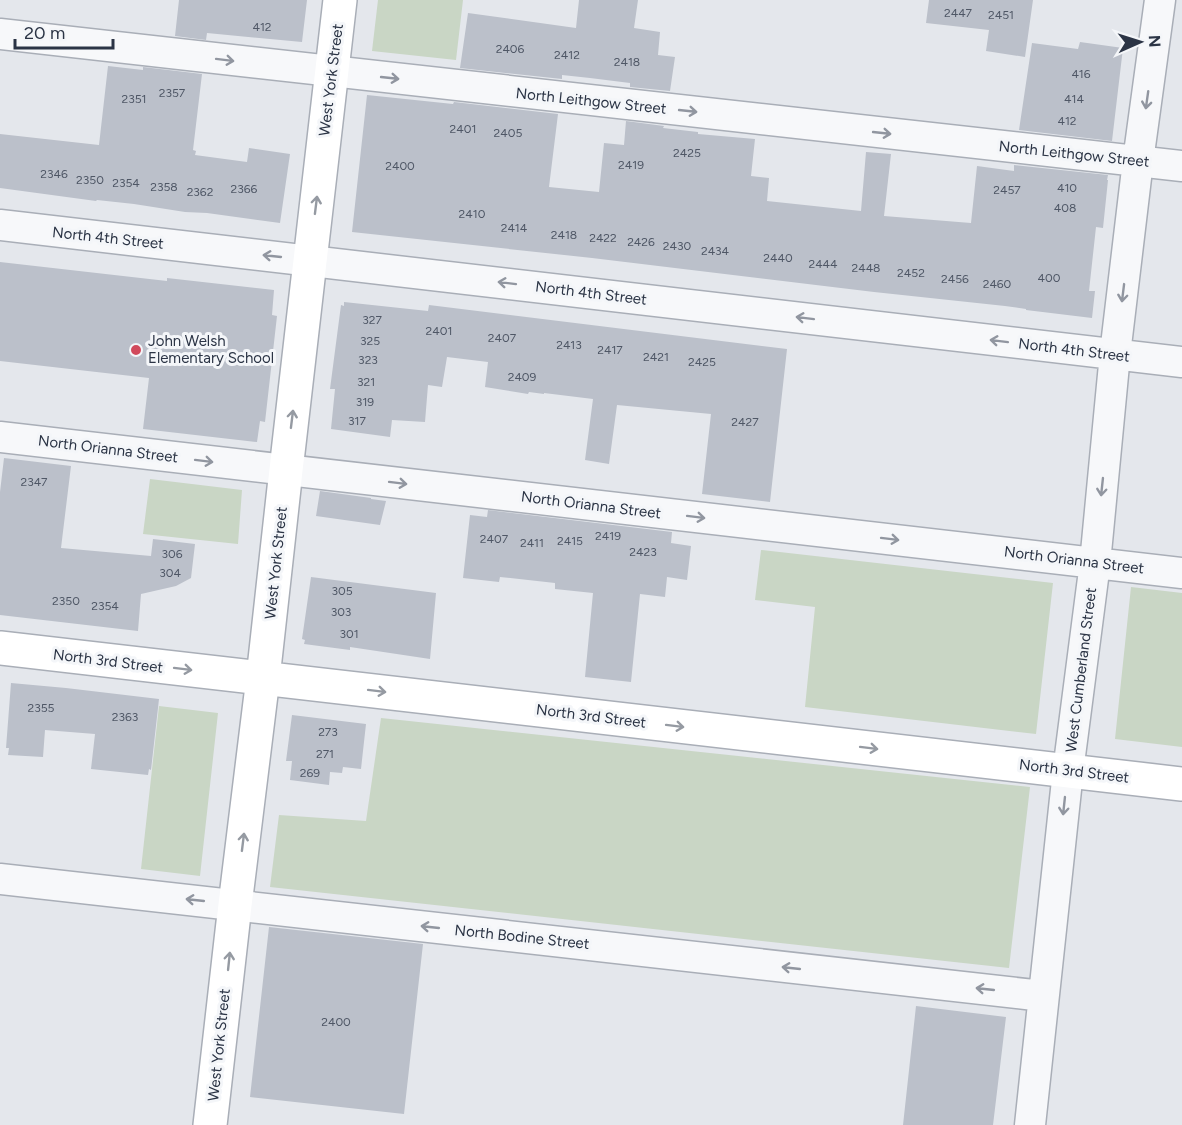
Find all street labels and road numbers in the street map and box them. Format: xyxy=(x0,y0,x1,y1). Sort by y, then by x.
street label: West York Street xyxy=(315,22,347,137)
street label: North Leithgow Street xyxy=(515,84,668,118)
street label: North Leithgow Street xyxy=(998,137,1151,171)
street label: North 4th Street xyxy=(51,223,165,253)
street label: North 4th Street xyxy=(534,277,648,309)
street label: North 4th Street xyxy=(1017,334,1131,366)
street label: North Orianna Street xyxy=(37,431,179,467)
street label: North Orianna Street xyxy=(520,487,662,523)
street label: West York Street xyxy=(261,505,291,620)
street label: North Orianna Street xyxy=(1003,542,1145,578)
street label: West Cumberland Street xyxy=(1062,586,1100,754)
street label: North 3rd Street xyxy=(52,645,164,677)
street label: North 3rd Street xyxy=(535,700,647,732)
street label: North 3rd Street xyxy=(1018,755,1130,787)
street label: North Bodine Street xyxy=(454,921,591,953)
street label: West York Street xyxy=(204,987,234,1102)

